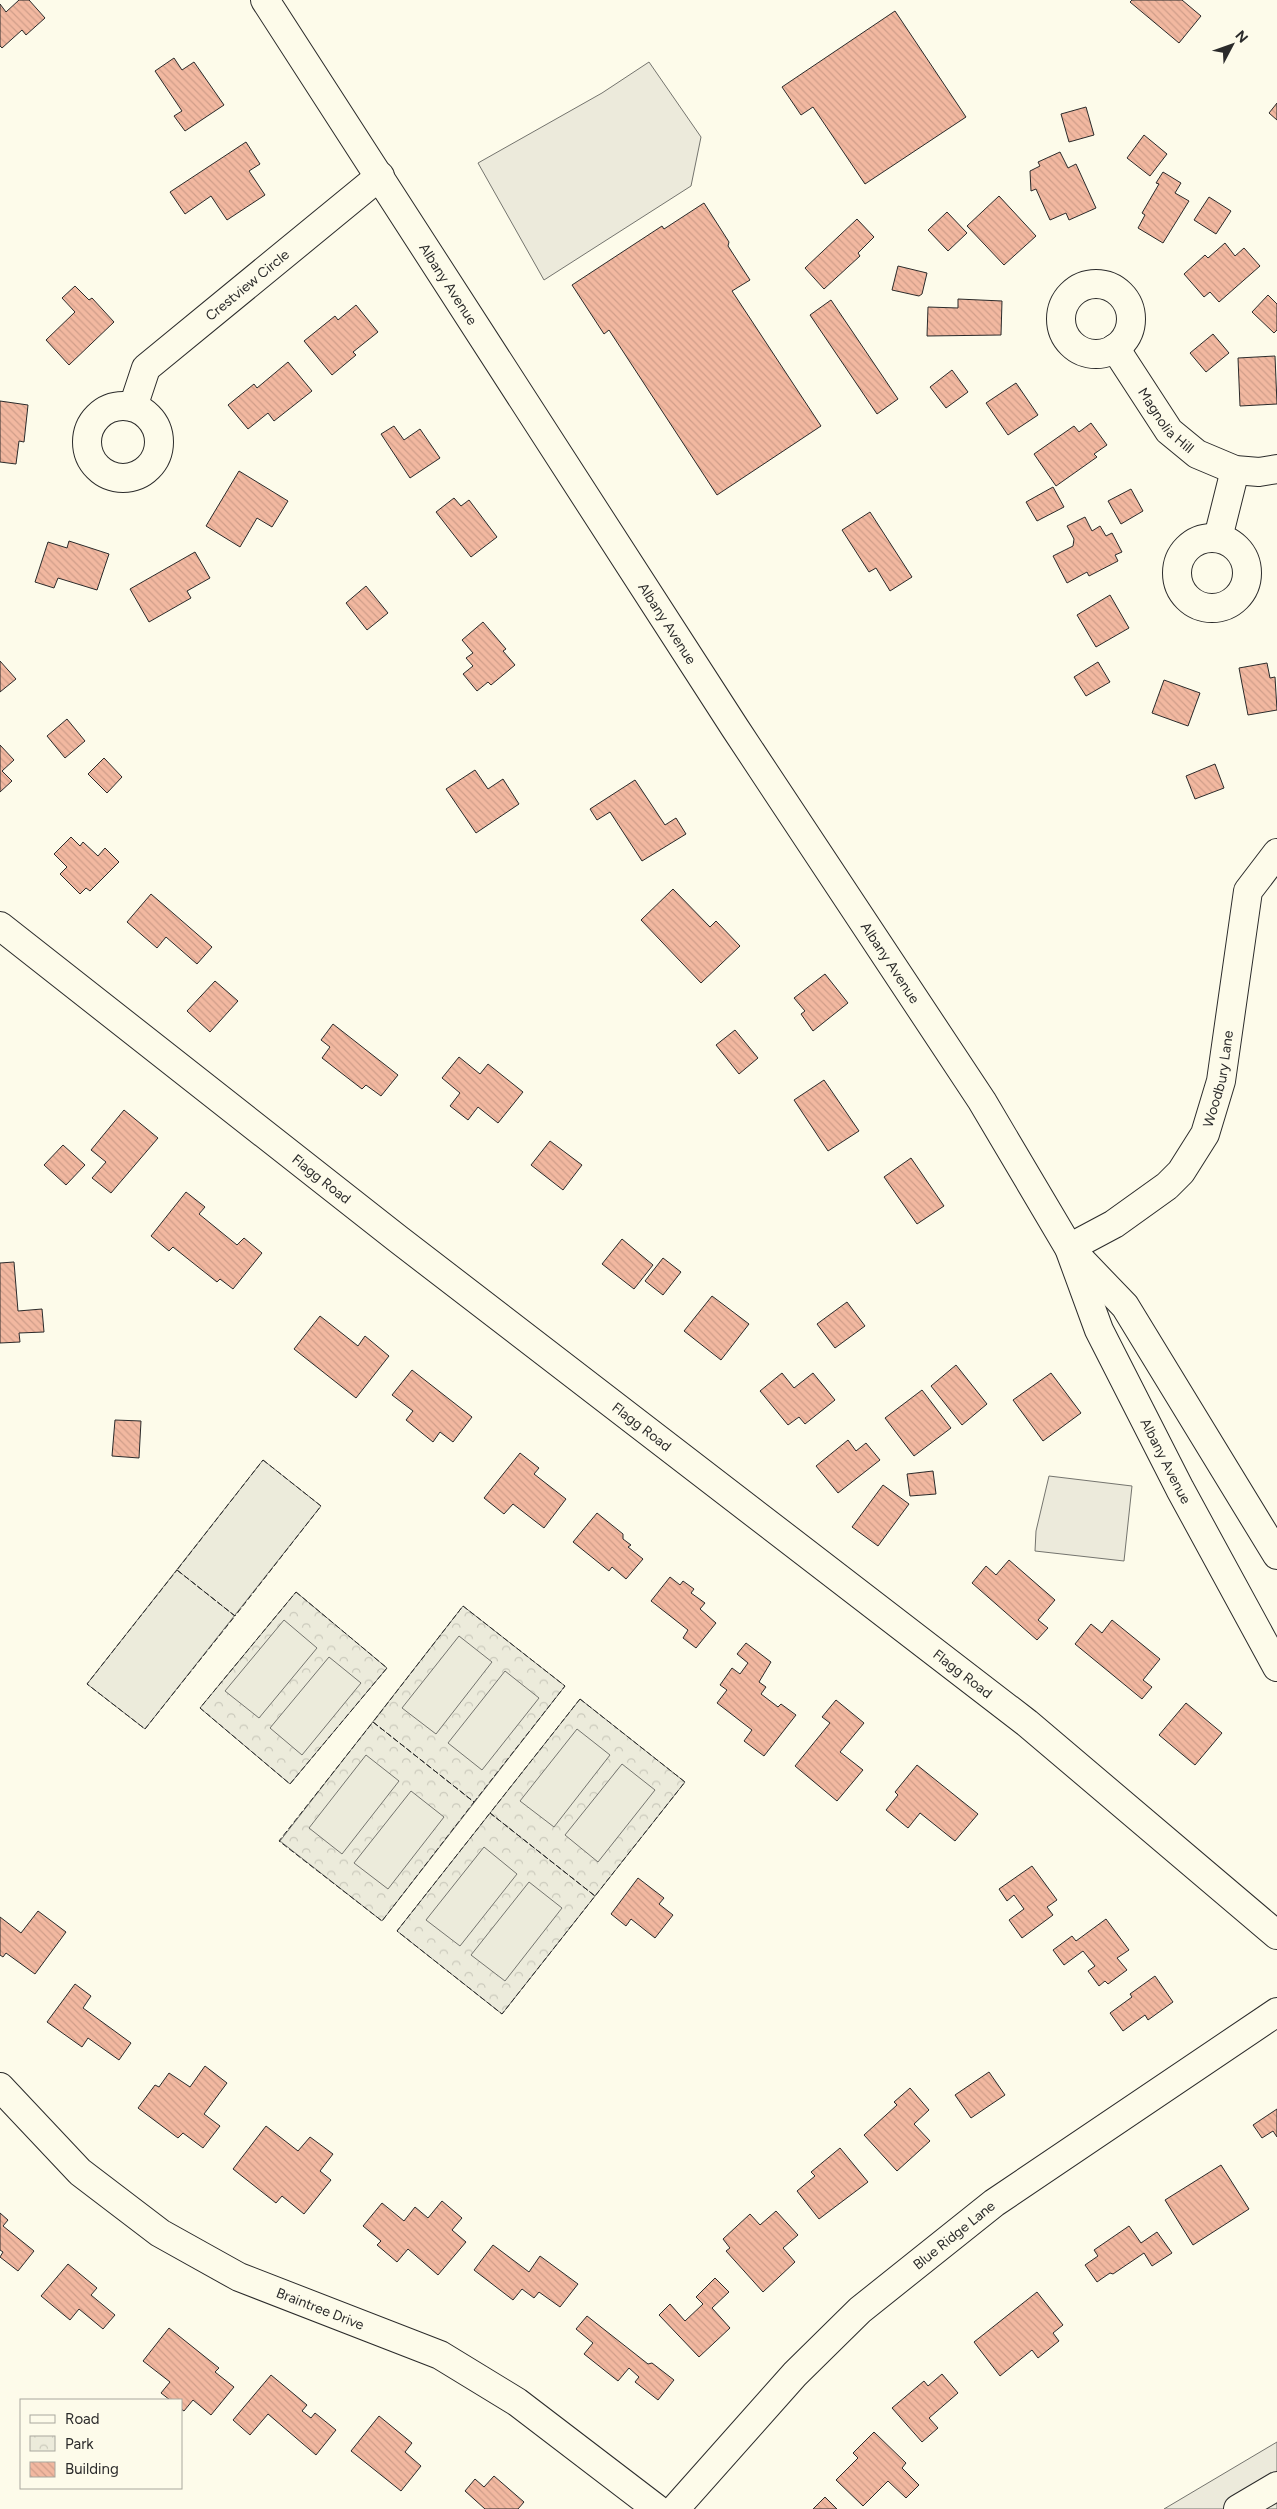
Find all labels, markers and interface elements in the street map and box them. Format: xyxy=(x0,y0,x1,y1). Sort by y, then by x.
north arrow xyxy=(1207,20,1257,70)
text: N xyxy=(1231,27,1251,46)
street label: Albany Avenue xyxy=(415,240,481,329)
street label: Crestview Circle xyxy=(202,246,293,325)
street label: Magnolia Hill xyxy=(1134,385,1197,457)
street label: Albany Avenue xyxy=(634,580,700,668)
street label: Albany Avenue xyxy=(857,919,923,1007)
street label: Woodbury Lane xyxy=(1200,1029,1237,1129)
street label: Flagg Road xyxy=(288,1151,354,1208)
street label: Flagg Road xyxy=(609,1399,674,1455)
street label: Albany Avenue xyxy=(1136,1415,1195,1507)
street label: Flagg Road xyxy=(930,1646,995,1702)
street label: Blue Ridge Lane xyxy=(910,2197,999,2273)
street label: Braintree Drive xyxy=(274,2284,367,2334)
legend xyxy=(20,2399,182,2489)
text: Road xyxy=(65,2410,100,2428)
text: Park xyxy=(65,2435,94,2453)
text: Building xyxy=(65,2460,119,2478)

